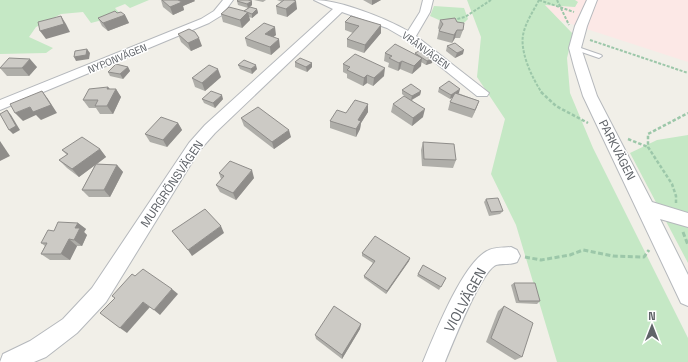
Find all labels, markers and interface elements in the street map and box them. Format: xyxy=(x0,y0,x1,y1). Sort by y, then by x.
street label: VRÅNVÄGEN xyxy=(399,29,452,72)
street label: NYPONVÄGEN xyxy=(86,41,149,76)
street label: PARKVÄGEN xyxy=(595,117,639,183)
street label: MURGRÖNSVÄGEN xyxy=(137,137,207,231)
street label: VIOLVÄGEN xyxy=(440,265,490,335)
north arrow xyxy=(632,306,672,346)
text: N xyxy=(648,309,656,323)

